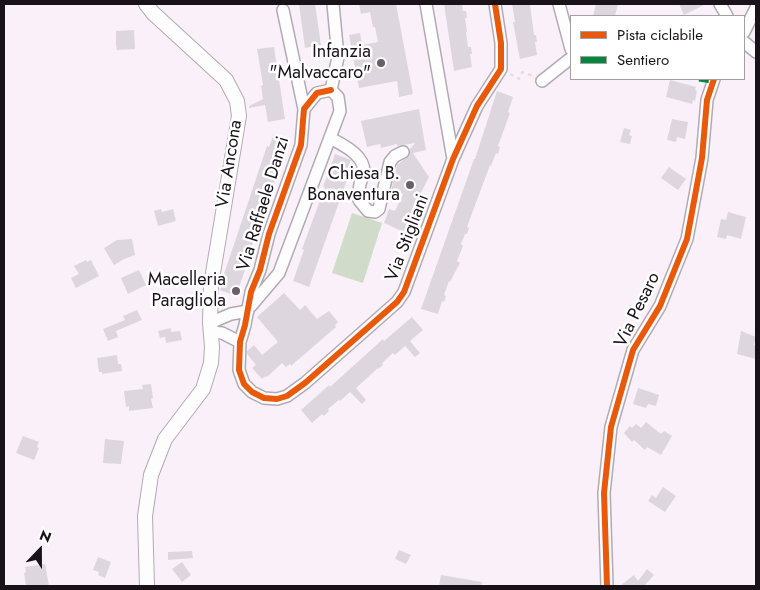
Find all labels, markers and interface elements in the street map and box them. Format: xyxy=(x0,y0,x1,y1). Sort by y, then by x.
legend xyxy=(570,15,745,80)
text: Pista ciclabile xyxy=(617,24,703,46)
place label: Infanzia "Malvaccaro" xyxy=(269,42,371,84)
text: Sentiero xyxy=(617,49,669,71)
marker: Infanzia "Malvaccaro" xyxy=(375,57,387,69)
street label: Via Ancona xyxy=(212,119,248,209)
street label: Via Raffaele Danzi xyxy=(233,134,295,274)
place label: Chiesa B. Bonaventura xyxy=(307,164,400,206)
marker: Chiesa B. Bonaventura xyxy=(404,179,416,191)
street label: Via Stigliani xyxy=(382,191,434,285)
street label: Via Pesaro xyxy=(611,269,665,351)
place label: Macelleria Paragliola xyxy=(148,270,226,312)
marker: Macelleria Paragliola xyxy=(230,285,242,297)
north arrow xyxy=(15,525,65,575)
text: N xyxy=(37,525,55,547)

